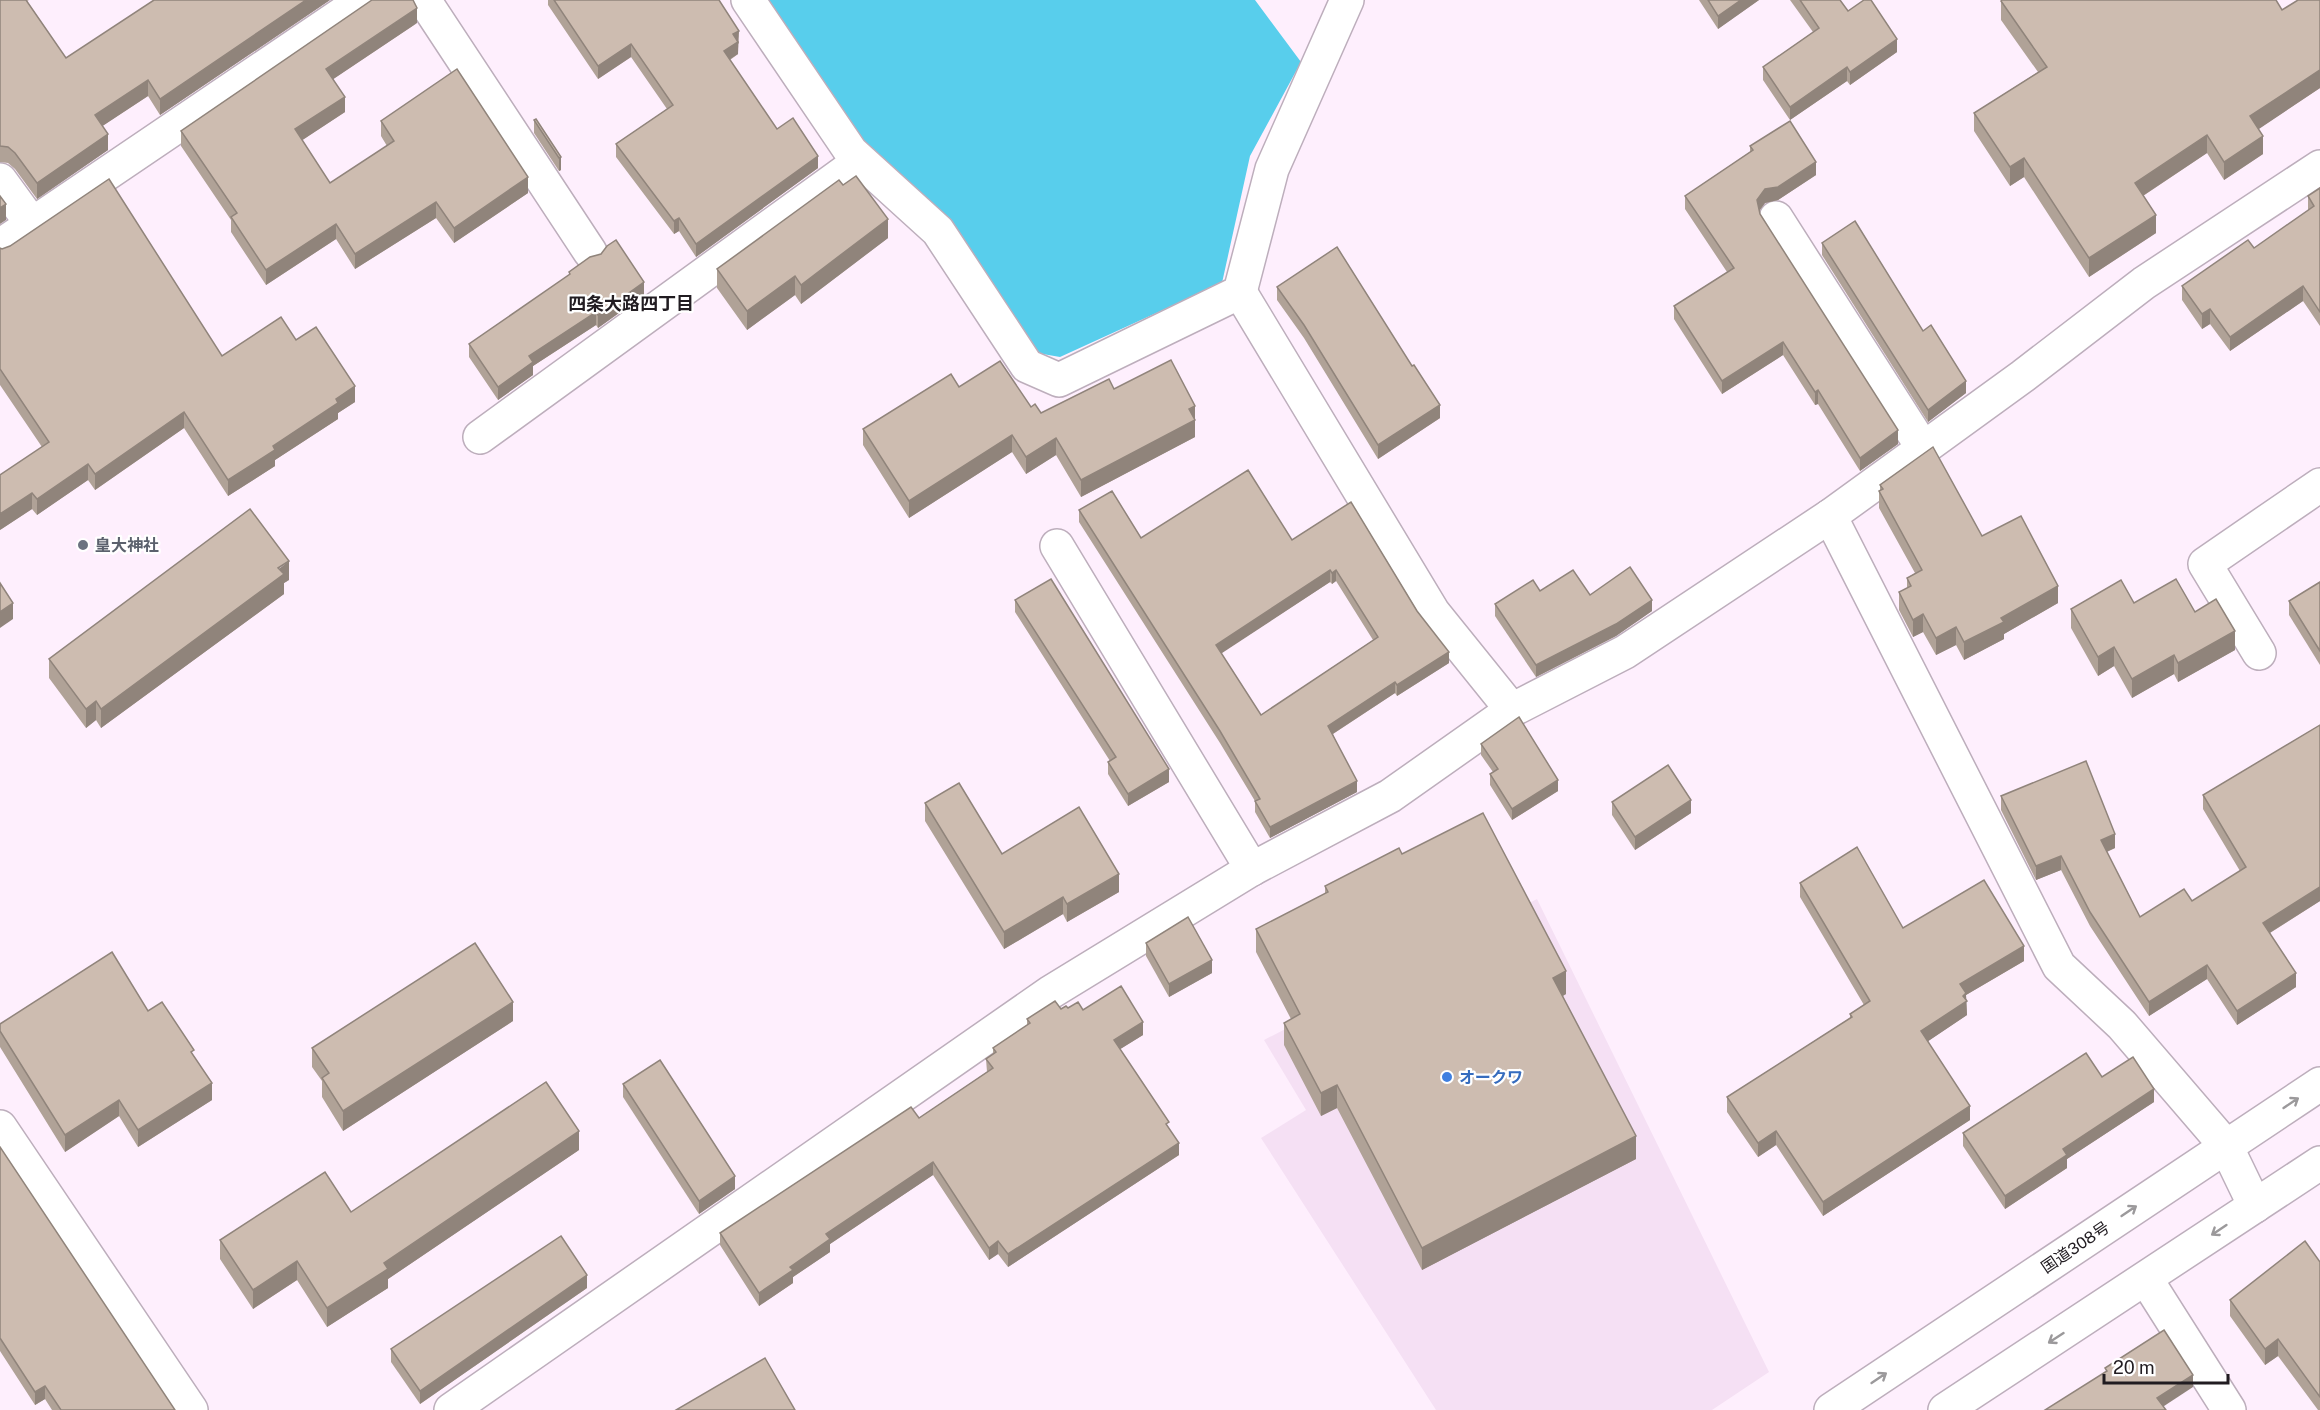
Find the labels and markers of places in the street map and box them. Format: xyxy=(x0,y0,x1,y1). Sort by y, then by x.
place label: 皇大神社 xyxy=(95,536,159,555)
marker: 皇大神社 xyxy=(76,538,90,552)
place label: オークワ xyxy=(1459,1068,1523,1087)
marker: オークワ xyxy=(1440,1070,1454,1084)

